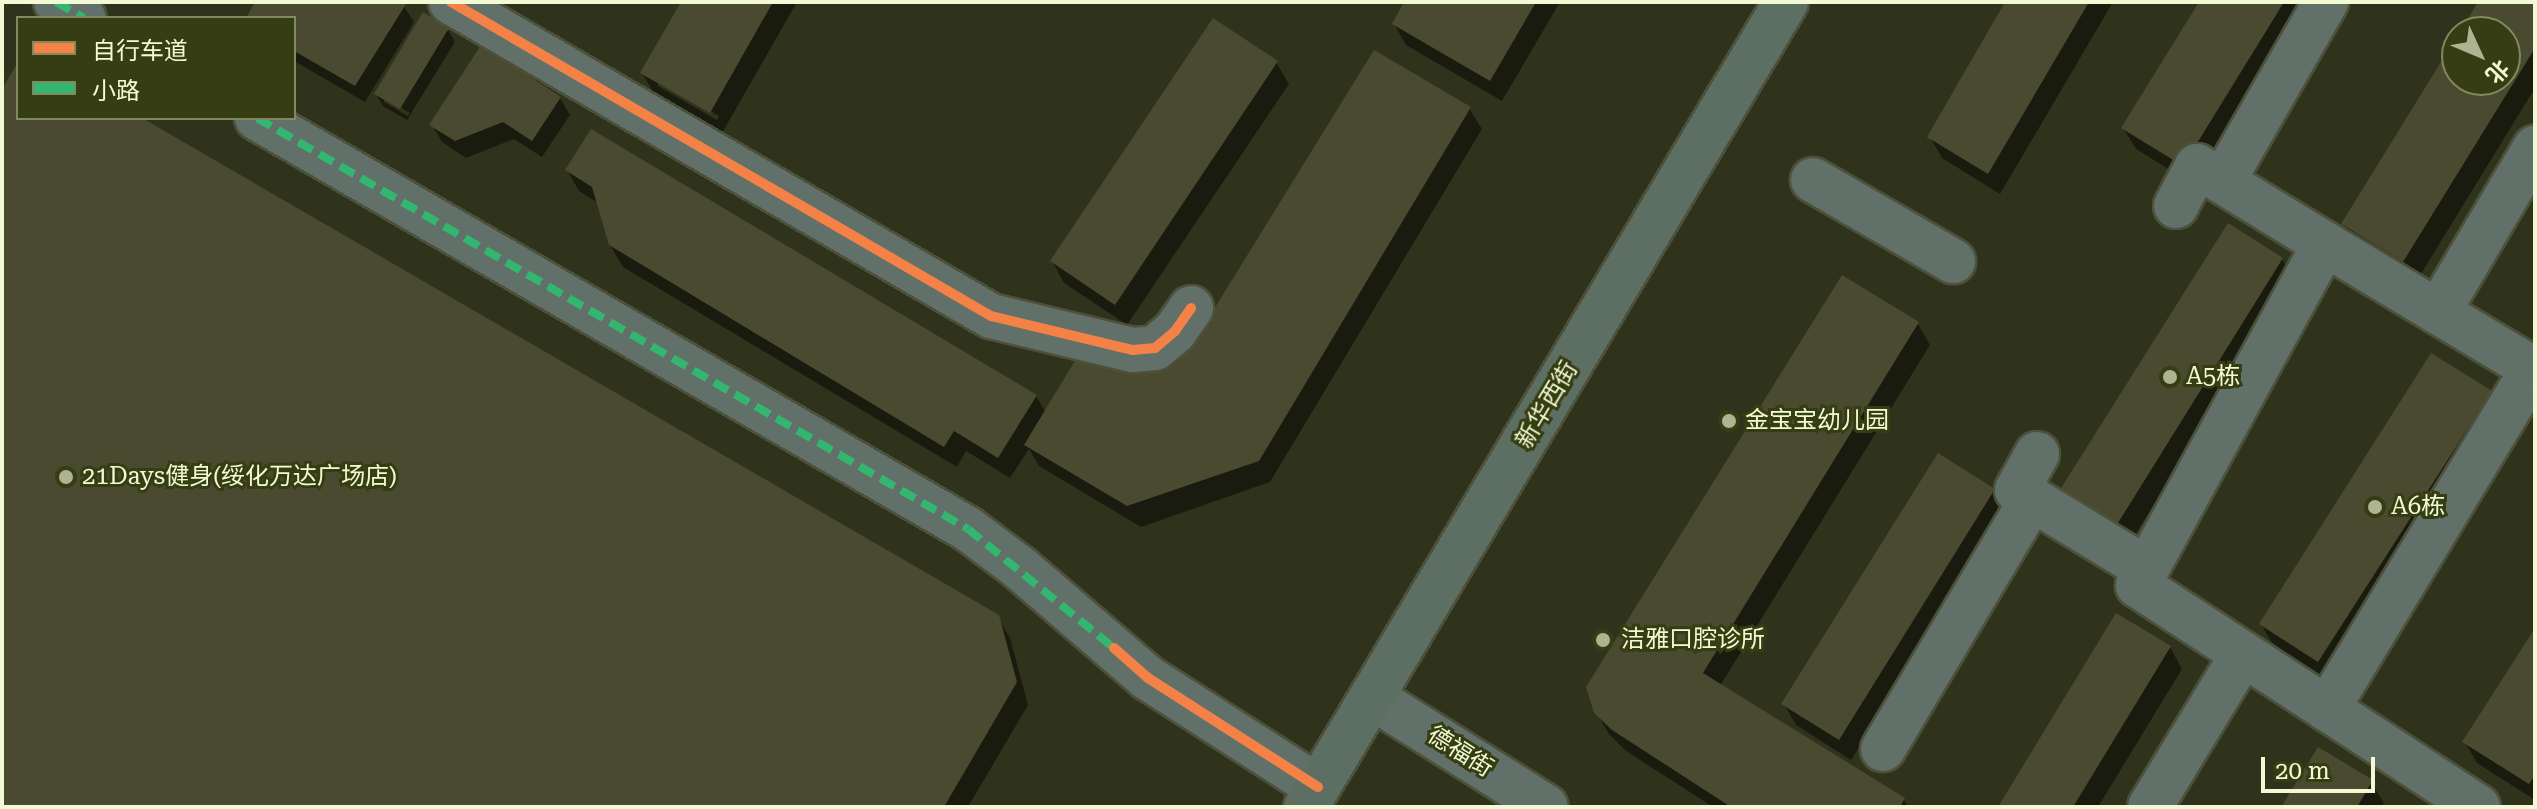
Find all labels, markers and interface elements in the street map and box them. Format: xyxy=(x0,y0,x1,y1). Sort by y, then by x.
legend xyxy=(16,16,296,120)
north arrow xyxy=(2441,16,2521,96)
text: 自行车道 xyxy=(92,37,188,65)
text: 北 xyxy=(2481,55,2514,88)
text: 小路 xyxy=(92,77,140,105)
street label: 新华西街 xyxy=(1510,356,1584,454)
place label: A5栋 xyxy=(2186,363,2240,391)
marker: A5栋 xyxy=(2161,368,2179,386)
place label: 金宝宝幼儿园 xyxy=(1745,407,1889,435)
marker: 金宝宝幼儿园 xyxy=(1720,412,1738,430)
place label: 21Days健身(绥化万达广场店) xyxy=(82,463,397,491)
marker: 21Days健身(绥化万达广场店) xyxy=(57,468,75,486)
place label: A6栋 xyxy=(2391,493,2445,521)
marker: A6栋 xyxy=(2366,498,2384,516)
place label: 洁雅口腔诊所 xyxy=(1621,626,1765,654)
marker: 洁雅口腔诊所 xyxy=(1592,629,1614,651)
street label: 德福街 xyxy=(1422,721,1498,783)
scale bar xyxy=(2265,741,2379,791)
text: 20 m xyxy=(2275,757,2330,785)

